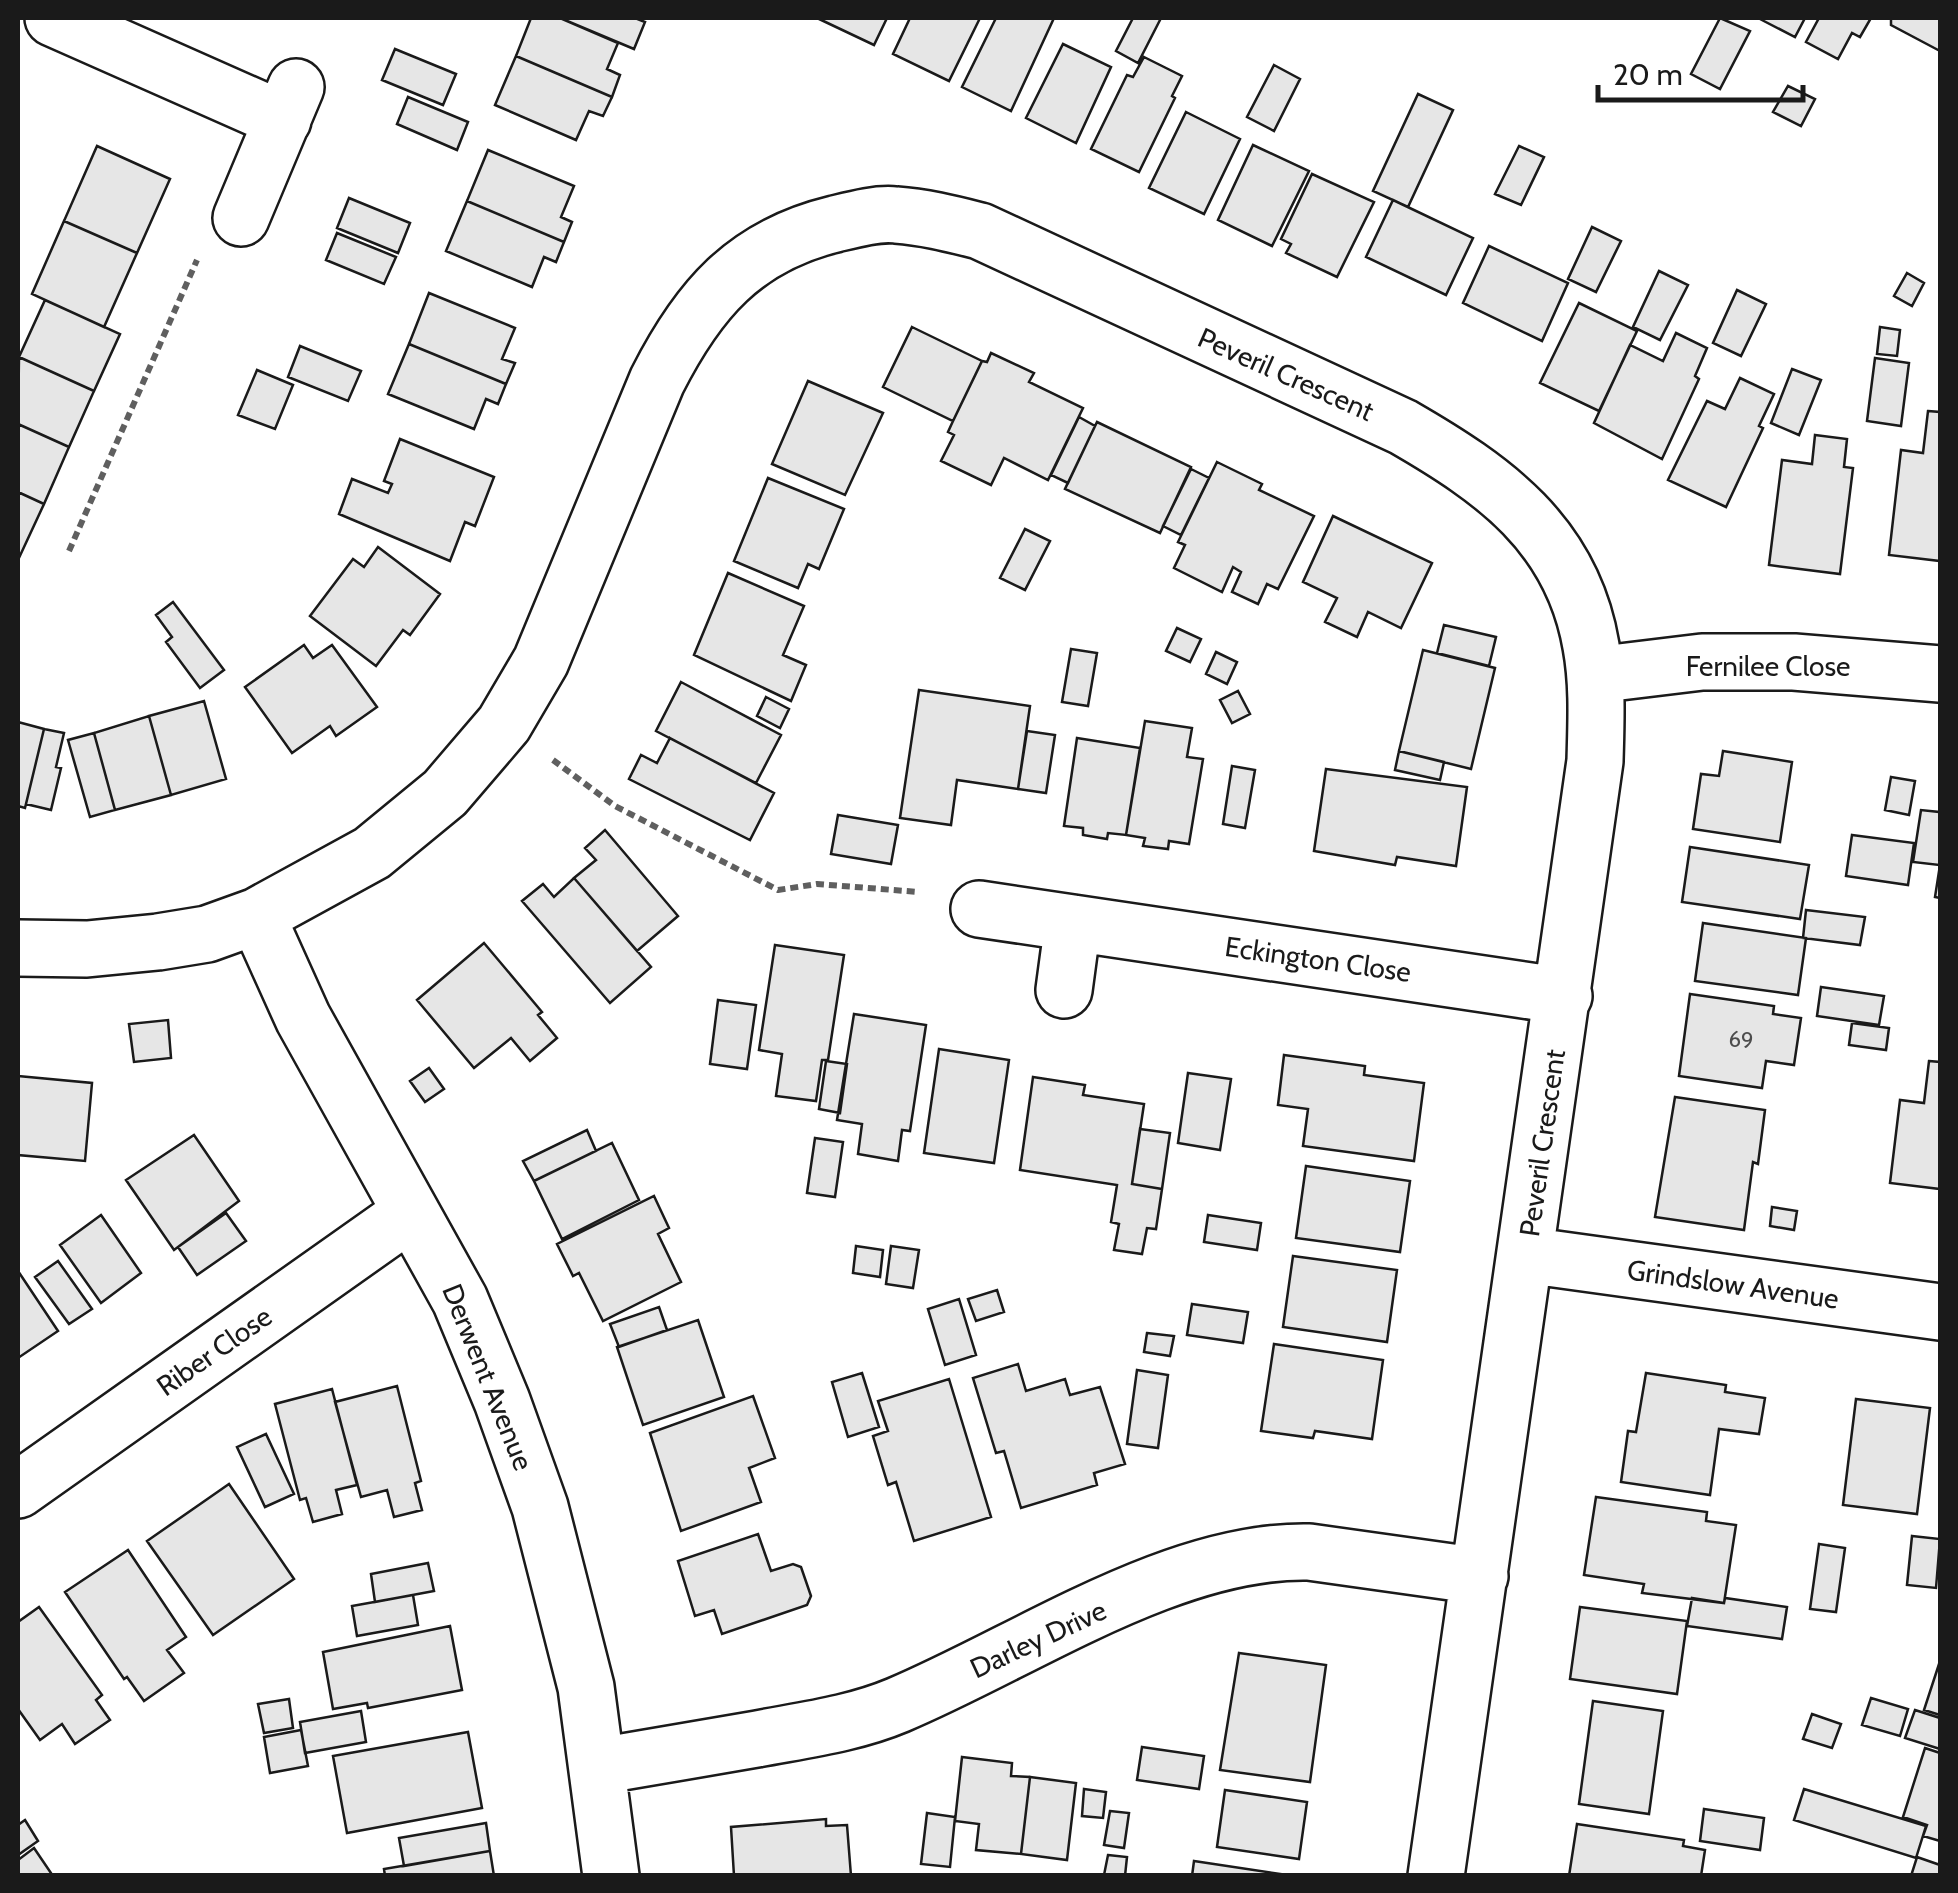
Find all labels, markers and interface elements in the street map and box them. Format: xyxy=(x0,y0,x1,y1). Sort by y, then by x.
scale bar xyxy=(1598,40,1803,102)
text: 20 m xyxy=(1613,56,1683,93)
street label: Peveril Crescent xyxy=(1193,320,1379,428)
street label: Fernilee Close xyxy=(1686,649,1850,683)
street label: Eckington Close xyxy=(1223,929,1413,989)
house number: 69 xyxy=(1729,1026,1754,1053)
street label: Peveril Crescent xyxy=(1512,1047,1572,1239)
street label: Grindslow Avenue xyxy=(1625,1252,1841,1316)
street label: Derwent Avenue xyxy=(435,1279,541,1475)
street label: Riber Close xyxy=(150,1299,278,1403)
street label: Darley Drive xyxy=(965,1593,1111,1685)

